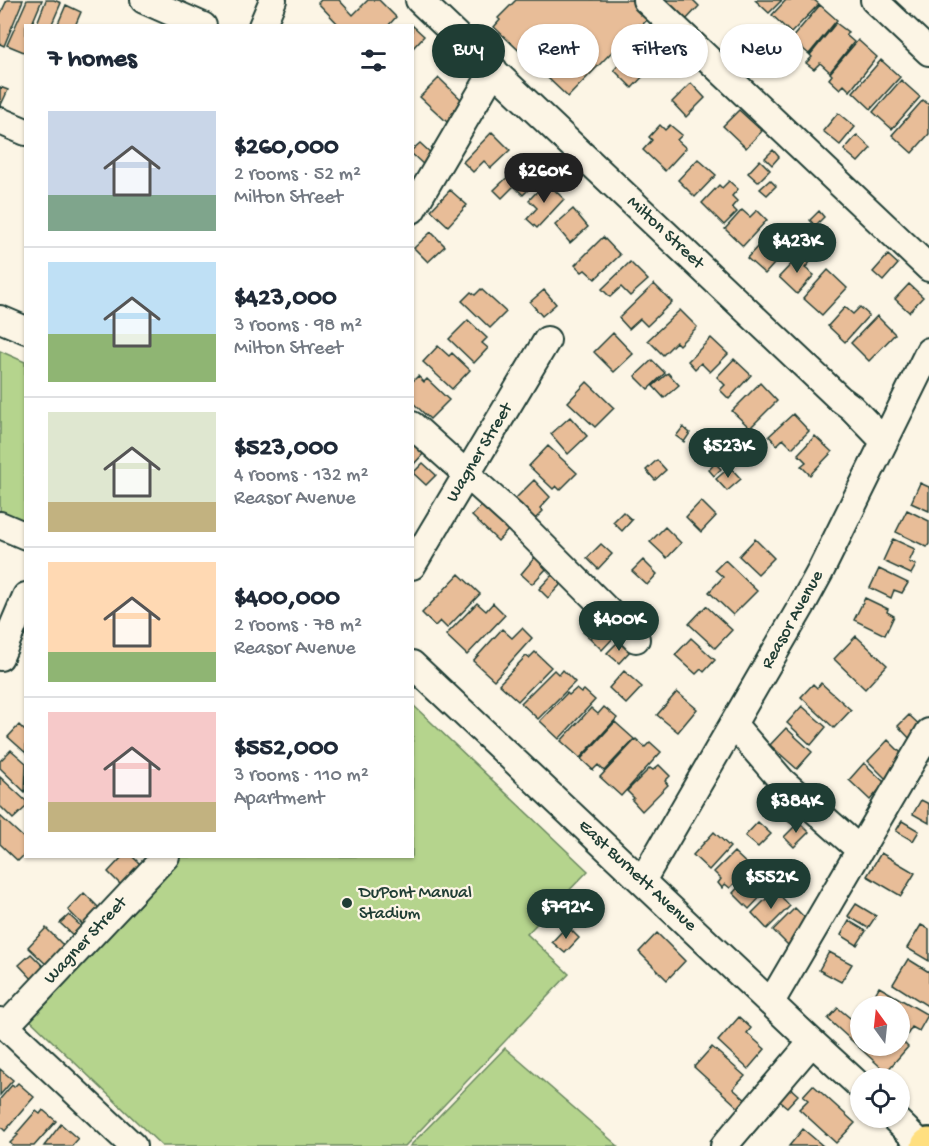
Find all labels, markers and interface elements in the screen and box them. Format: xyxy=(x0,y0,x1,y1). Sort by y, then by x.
chip: Buy xyxy=(432,24,505,78)
chip: Rent xyxy=(517,24,599,78)
chip: Filters xyxy=(611,24,708,78)
chip: New xyxy=(720,24,803,78)
icon: filters xyxy=(357,44,390,77)
text: 7 homes xyxy=(48,45,137,76)
text: $260,000 xyxy=(234,133,339,164)
icon: home xyxy=(96,135,168,207)
pin: $260K xyxy=(502,153,586,204)
text: $260K xyxy=(518,161,570,184)
text: 2 rooms · 52 m² xyxy=(234,164,361,187)
text: Milton Street xyxy=(234,187,343,210)
street label: Milton Street xyxy=(622,192,709,275)
pin: $423K xyxy=(755,223,839,274)
text: $423K xyxy=(772,231,822,254)
text: $423,000 xyxy=(234,284,337,315)
icon: home xyxy=(96,286,168,358)
text: 3 rooms · 98 m² xyxy=(234,315,362,338)
text: Milton Street xyxy=(234,338,343,361)
street label: Wagner Street xyxy=(442,398,519,506)
pin: $523K xyxy=(686,428,770,479)
text: $523,000 xyxy=(234,434,338,465)
icon: home xyxy=(96,436,168,508)
text: $523K xyxy=(703,436,753,459)
text: 4 rooms · 132 m² xyxy=(234,465,368,488)
text: Reasor Avenue xyxy=(234,488,356,511)
street label: Reasor Avenue xyxy=(757,566,829,673)
text: $400,000 xyxy=(234,584,340,615)
icon: home xyxy=(96,586,168,658)
pin: $400K xyxy=(577,601,661,652)
text: $400K xyxy=(593,609,645,632)
text: 2 rooms · 78 m² xyxy=(234,615,362,638)
text: Reasor Avenue xyxy=(234,638,356,661)
text: $552,000 xyxy=(234,734,338,765)
icon: home xyxy=(96,736,168,808)
text: 3 rooms · 110 m² xyxy=(234,765,369,788)
pin: $384K xyxy=(754,783,838,834)
text: Apartment xyxy=(234,788,324,811)
text: $384K xyxy=(771,791,821,814)
street label: East Burnett Avenue xyxy=(573,816,701,937)
pin: $552K xyxy=(729,859,813,910)
text: $552K xyxy=(746,867,796,890)
place label: DuPont Manual Stadium xyxy=(358,883,472,925)
pin: $792K xyxy=(524,889,608,940)
street label: Wagner Street xyxy=(40,892,133,989)
marker: DuPont Manual Stadium xyxy=(340,896,354,910)
text: $792K xyxy=(541,897,591,920)
north arrow xyxy=(850,996,910,1056)
map controls xyxy=(850,996,910,1128)
button: locate xyxy=(850,1068,910,1128)

